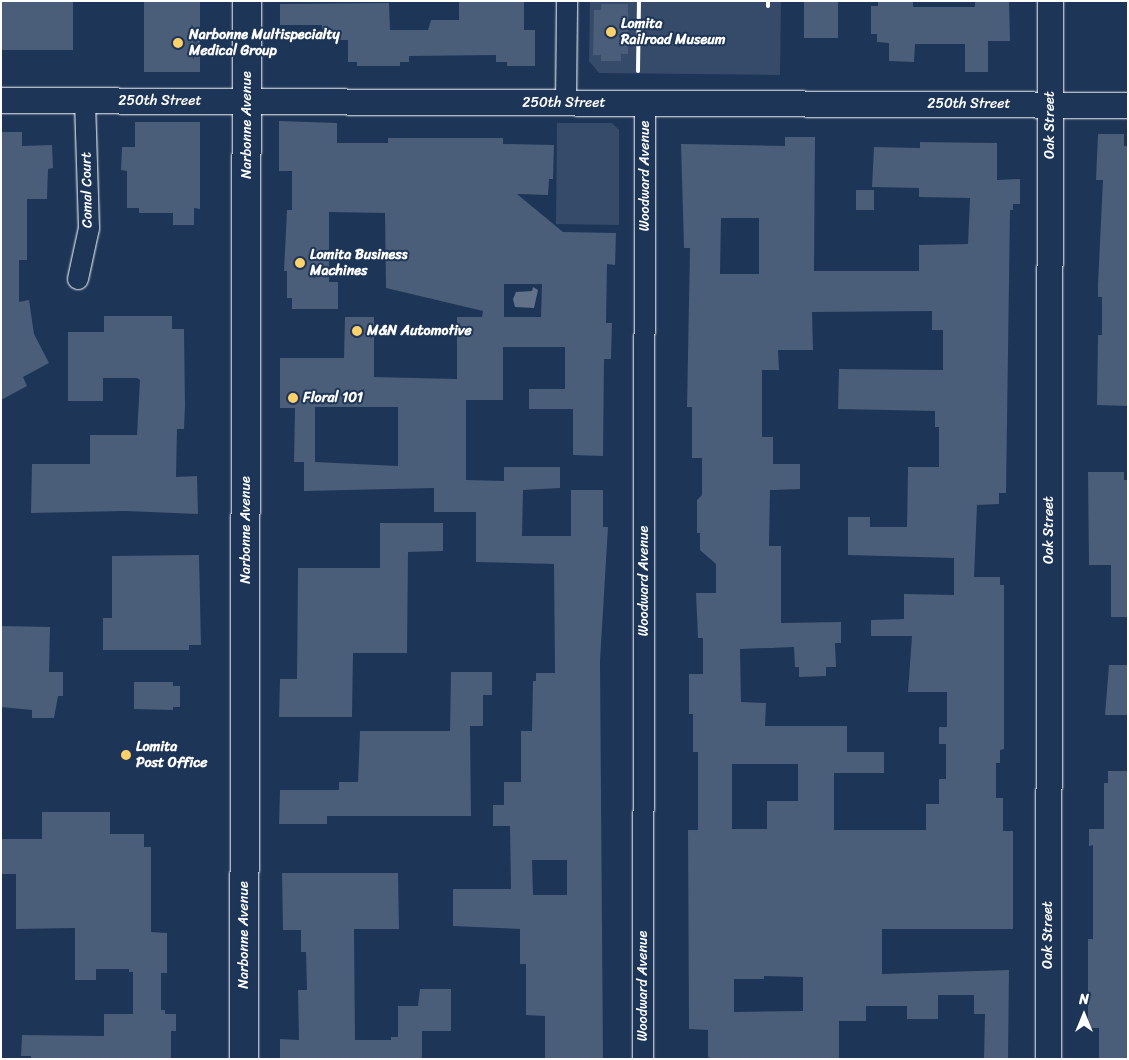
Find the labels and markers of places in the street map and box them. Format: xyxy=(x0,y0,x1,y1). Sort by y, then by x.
place label: Lomita Railroad Museum xyxy=(621,16,726,48)
marker: Lomita Railroad Museum xyxy=(605,26,617,38)
place label: Narbonne Multispecialty Medical Group xyxy=(189,27,340,59)
marker: Narbonne Multispecialty Medical Group xyxy=(171,36,185,50)
place label: Lomita Business Machines xyxy=(310,247,408,280)
marker: Lomita Business Machines xyxy=(294,257,306,269)
place label: M&N Automotive xyxy=(367,323,472,339)
marker: M&N Automotive xyxy=(351,325,363,337)
place label: Floral 101 xyxy=(303,390,363,406)
marker: Floral 101 xyxy=(287,392,299,404)
place label: Lomita Post Office xyxy=(136,739,207,772)
marker: Lomita Post Office xyxy=(120,749,132,761)

